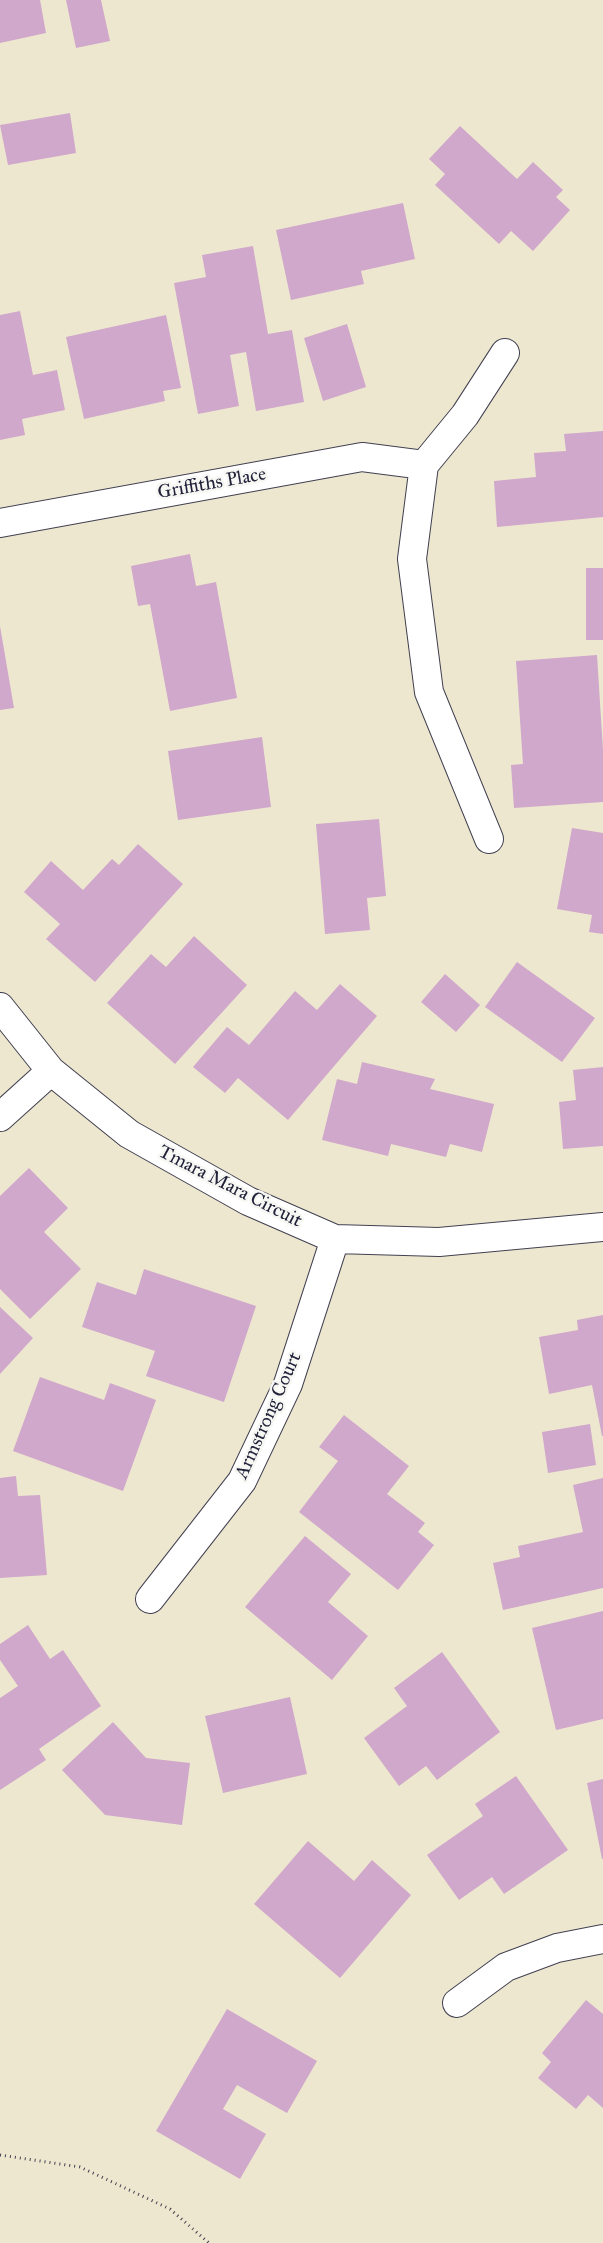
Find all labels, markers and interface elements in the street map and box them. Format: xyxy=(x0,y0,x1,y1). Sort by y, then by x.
street label: Griffiths Place xyxy=(156,463,268,505)
street label: Tmara Mara Circuit xyxy=(155,1141,305,1233)
street label: Armstrong Court xyxy=(231,1349,307,1483)

